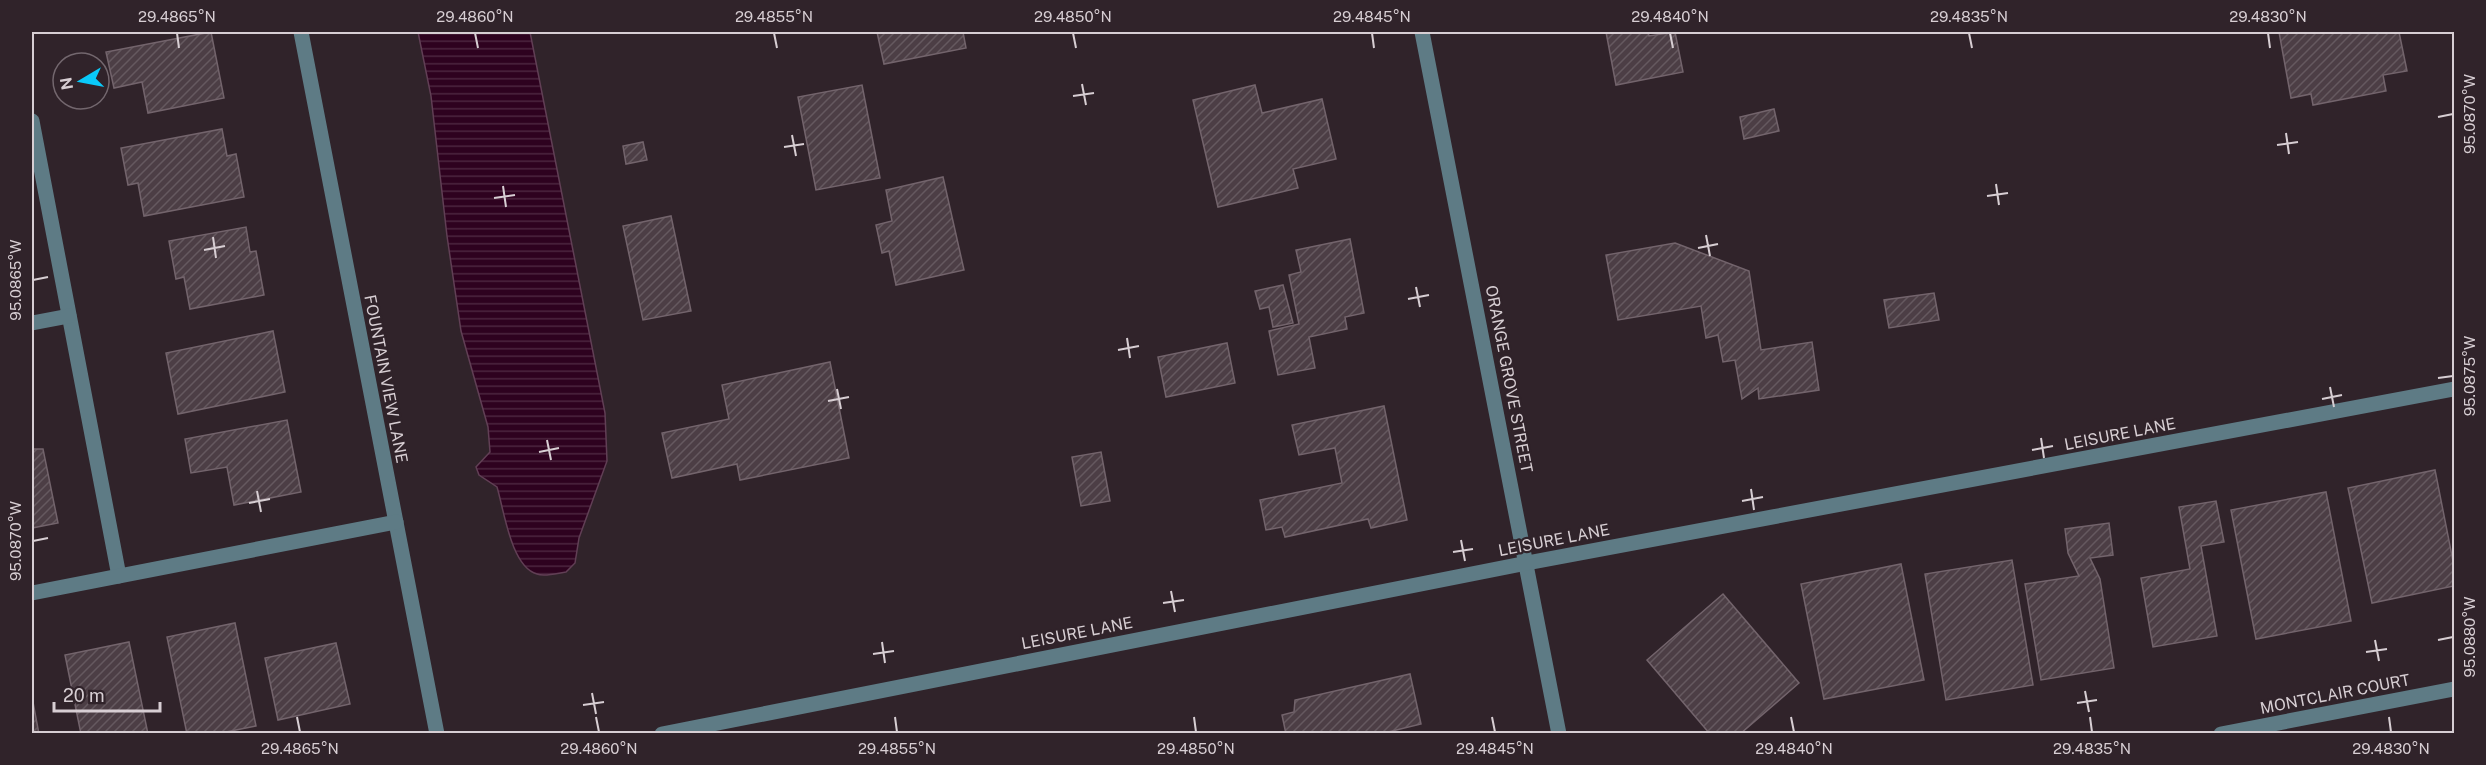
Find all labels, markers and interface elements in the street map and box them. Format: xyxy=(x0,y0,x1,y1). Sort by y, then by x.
text: 29.4865°N xyxy=(138,8,216,25)
text: 29.4860°N xyxy=(436,8,514,25)
text: 29.4855°N xyxy=(735,8,813,25)
text: 29.4850°N xyxy=(1034,8,1112,25)
text: 29.4845°N xyxy=(1333,8,1411,25)
text: 29.4840°N xyxy=(1631,8,1709,25)
text: 29.4835°N xyxy=(1930,8,2008,25)
text: 29.4830°N xyxy=(2229,8,2307,25)
north arrow xyxy=(51,51,111,111)
text: 95.0870°W xyxy=(2461,74,2478,154)
text: N xyxy=(56,76,77,91)
text: 95.0865°W xyxy=(7,239,24,321)
street label: ORANGE GROVE STREET xyxy=(1481,284,1537,475)
street label: FOUNTAIN VIEW LANE xyxy=(360,293,412,465)
text: 95.0875°W xyxy=(2461,336,2478,416)
street label: LEISURE LANE xyxy=(2063,414,2177,454)
text: 95.0870°W xyxy=(7,501,24,581)
street label: LEISURE LANE xyxy=(1497,520,1611,560)
text: 95.0880°W xyxy=(2461,596,2478,678)
street label: LEISURE LANE xyxy=(1020,613,1134,653)
street label: MONTCLAIR COURT xyxy=(2258,670,2412,718)
scale bar xyxy=(54,675,160,713)
text: 20 m xyxy=(63,685,105,706)
text: 29.4865°N xyxy=(261,740,339,757)
text: 29.4860°N xyxy=(560,740,638,757)
text: 29.4855°N xyxy=(858,740,936,757)
text: 29.4850°N xyxy=(1157,740,1235,757)
text: 29.4845°N xyxy=(1456,740,1534,757)
text: 29.4840°N xyxy=(1755,740,1833,757)
text: 29.4835°N xyxy=(2053,740,2131,757)
text: 29.4830°N xyxy=(2352,740,2430,757)

